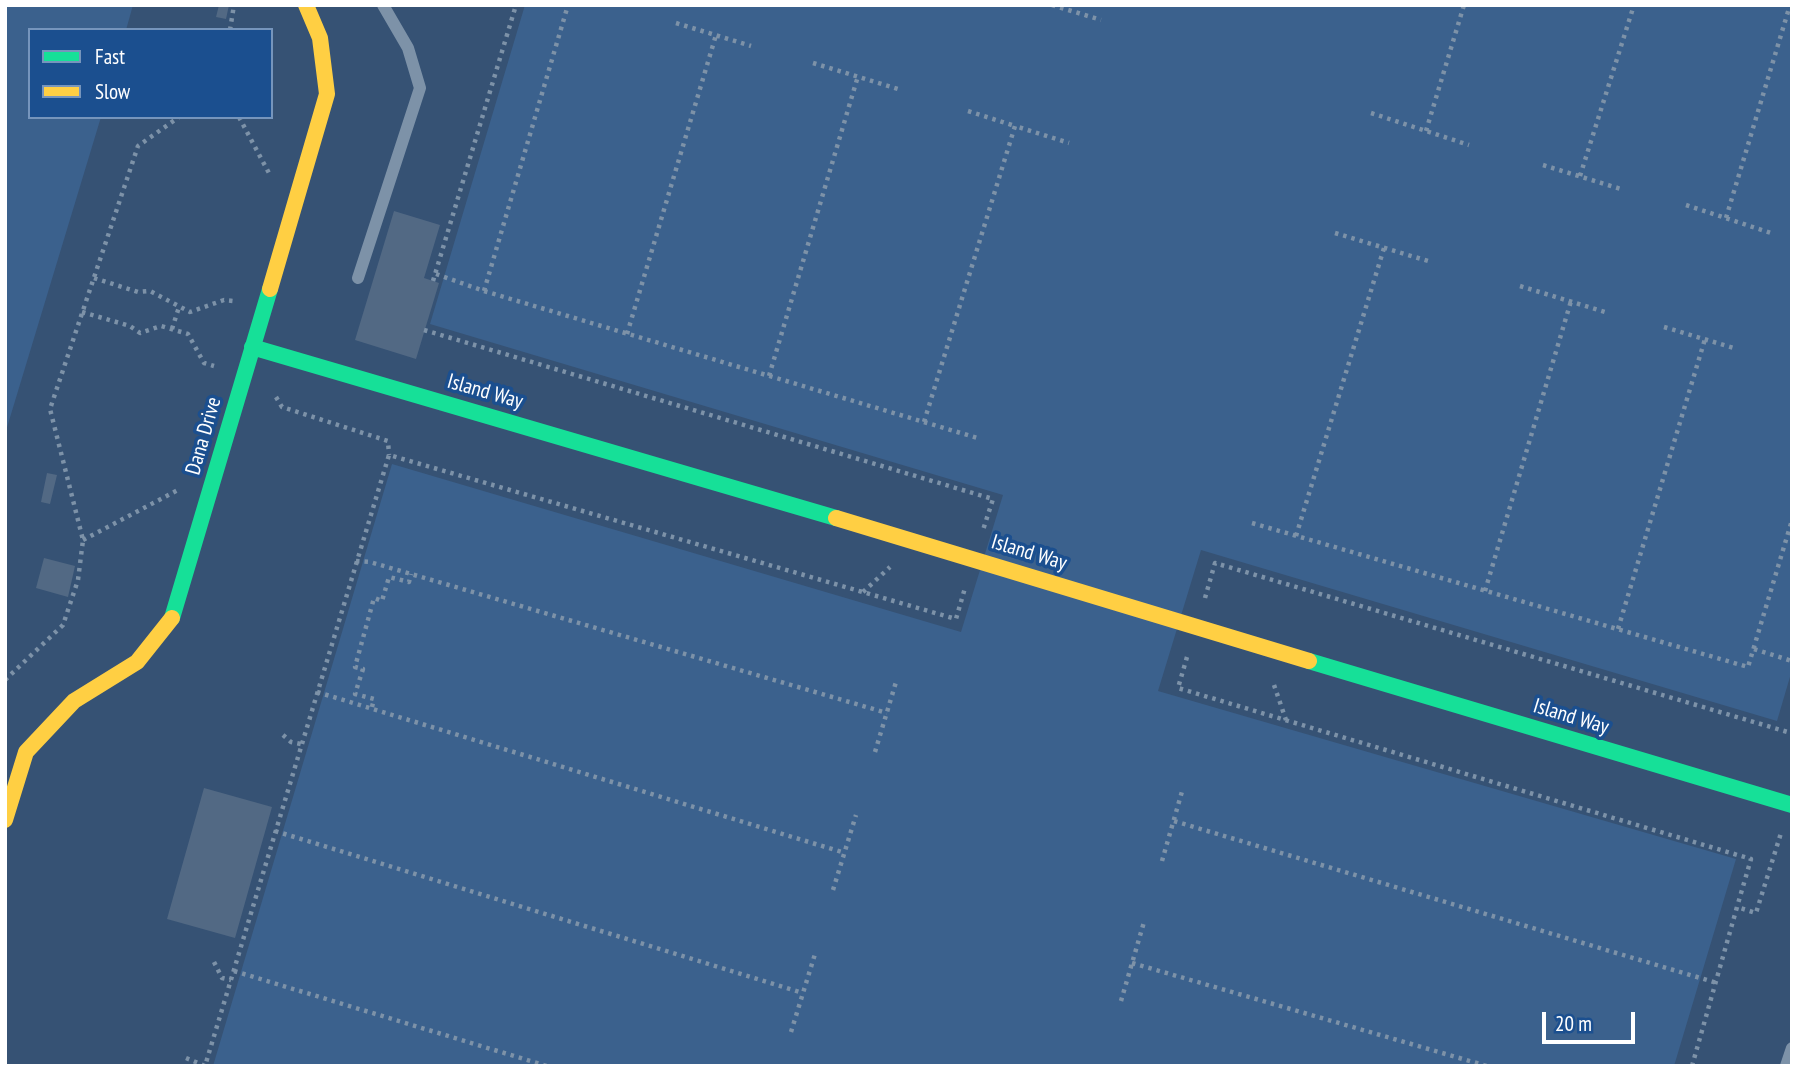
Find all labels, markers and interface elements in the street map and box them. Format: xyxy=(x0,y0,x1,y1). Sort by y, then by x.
legend xyxy=(28,28,273,119)
text: Fast xyxy=(95,43,125,70)
text: Slow xyxy=(95,78,130,105)
street label: Island Way xyxy=(444,369,526,415)
street label: Dana Drive xyxy=(181,394,227,478)
street label: Island Way xyxy=(988,530,1070,576)
street label: Island Way xyxy=(1530,694,1612,740)
scale bar xyxy=(1545,998,1638,1042)
text: 20 m xyxy=(1555,1010,1592,1037)

